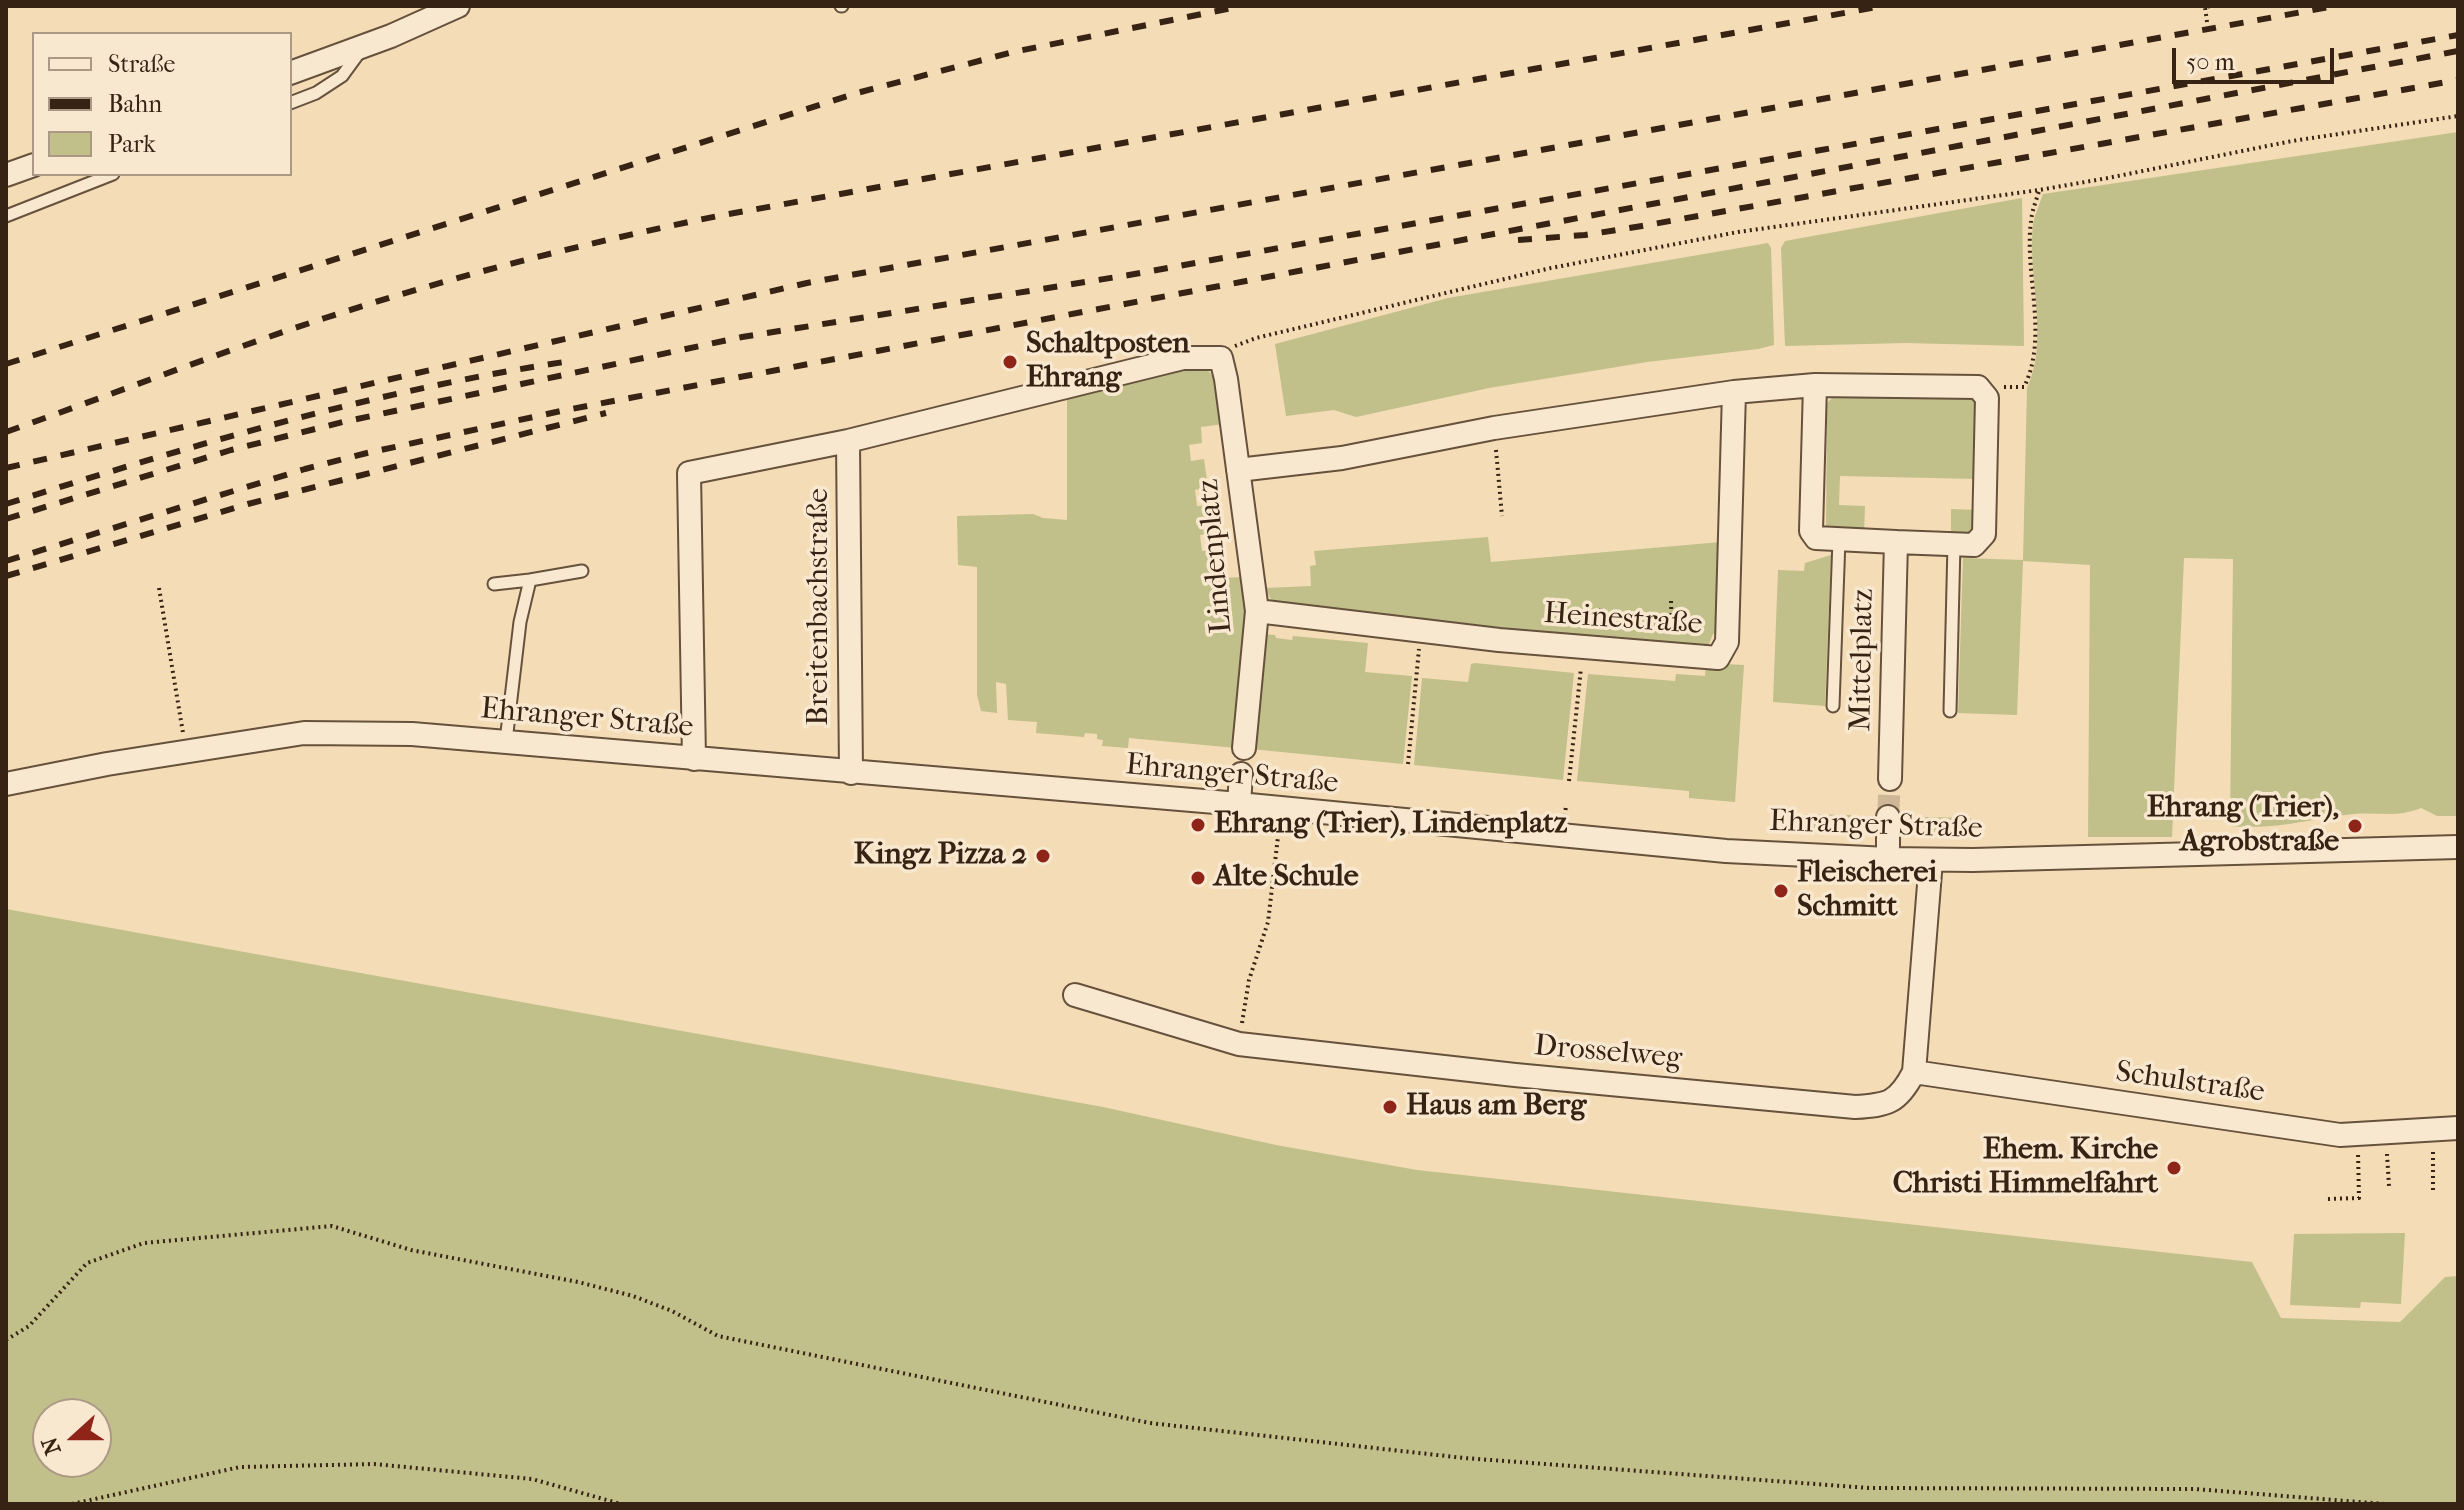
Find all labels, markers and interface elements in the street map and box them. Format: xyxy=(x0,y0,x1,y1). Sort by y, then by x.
legend xyxy=(32,32,292,176)
scale bar xyxy=(2176,32,2338,82)
text: 50 m xyxy=(2186,48,2235,76)
text: Straße xyxy=(108,50,175,78)
text: Bahn xyxy=(108,90,162,118)
text: Park xyxy=(108,130,156,158)
place label: Schaltposten Ehrang xyxy=(1026,327,1190,398)
marker: Schaltposten Ehrang xyxy=(1001,353,1019,371)
street label: Lindenplatz xyxy=(1191,477,1241,635)
street label: Breitenbachstraße xyxy=(802,488,838,726)
street label: Mittelplatz xyxy=(1844,588,1882,732)
street label: Heinestraße xyxy=(1542,597,1704,643)
street label: Ehranger Straße xyxy=(479,692,695,746)
street label: Ehranger Straße xyxy=(1124,748,1340,802)
place label: Ehrang (Trier), Agrobstraße xyxy=(2147,791,2339,862)
street label: Ehranger Straße xyxy=(1769,804,1983,848)
place label: Ehrang (Trier), Lindenplatz xyxy=(1214,807,1567,843)
marker: Ehrang (Trier), Lindenplatz xyxy=(1189,816,1207,834)
marker: Ehrang (Trier), Agrobstraße xyxy=(2346,817,2364,835)
place label: Kingz Pizza 2 xyxy=(854,838,1027,874)
marker: Kingz Pizza 2 xyxy=(1034,847,1052,865)
place label: Fleischerei Schmitt xyxy=(1797,856,1937,926)
place label: Alte Schule xyxy=(1214,860,1358,896)
marker: Alte Schule xyxy=(1189,869,1207,887)
marker: Fleischerei Schmitt xyxy=(1772,882,1790,900)
street label: Drosselweg xyxy=(1533,1029,1683,1077)
street label: Schulstraße xyxy=(2113,1055,2267,1111)
place label: Haus am Berg xyxy=(1406,1089,1586,1125)
marker: Haus am Berg xyxy=(1381,1098,1399,1116)
place label: Ehem. Kirche Christi Himmelfahrt xyxy=(1893,1133,2158,1204)
marker: Ehem. Kirche Christi Himmelfahrt xyxy=(2165,1159,2183,1177)
north arrow xyxy=(32,1398,112,1478)
text: N xyxy=(36,1433,67,1458)

